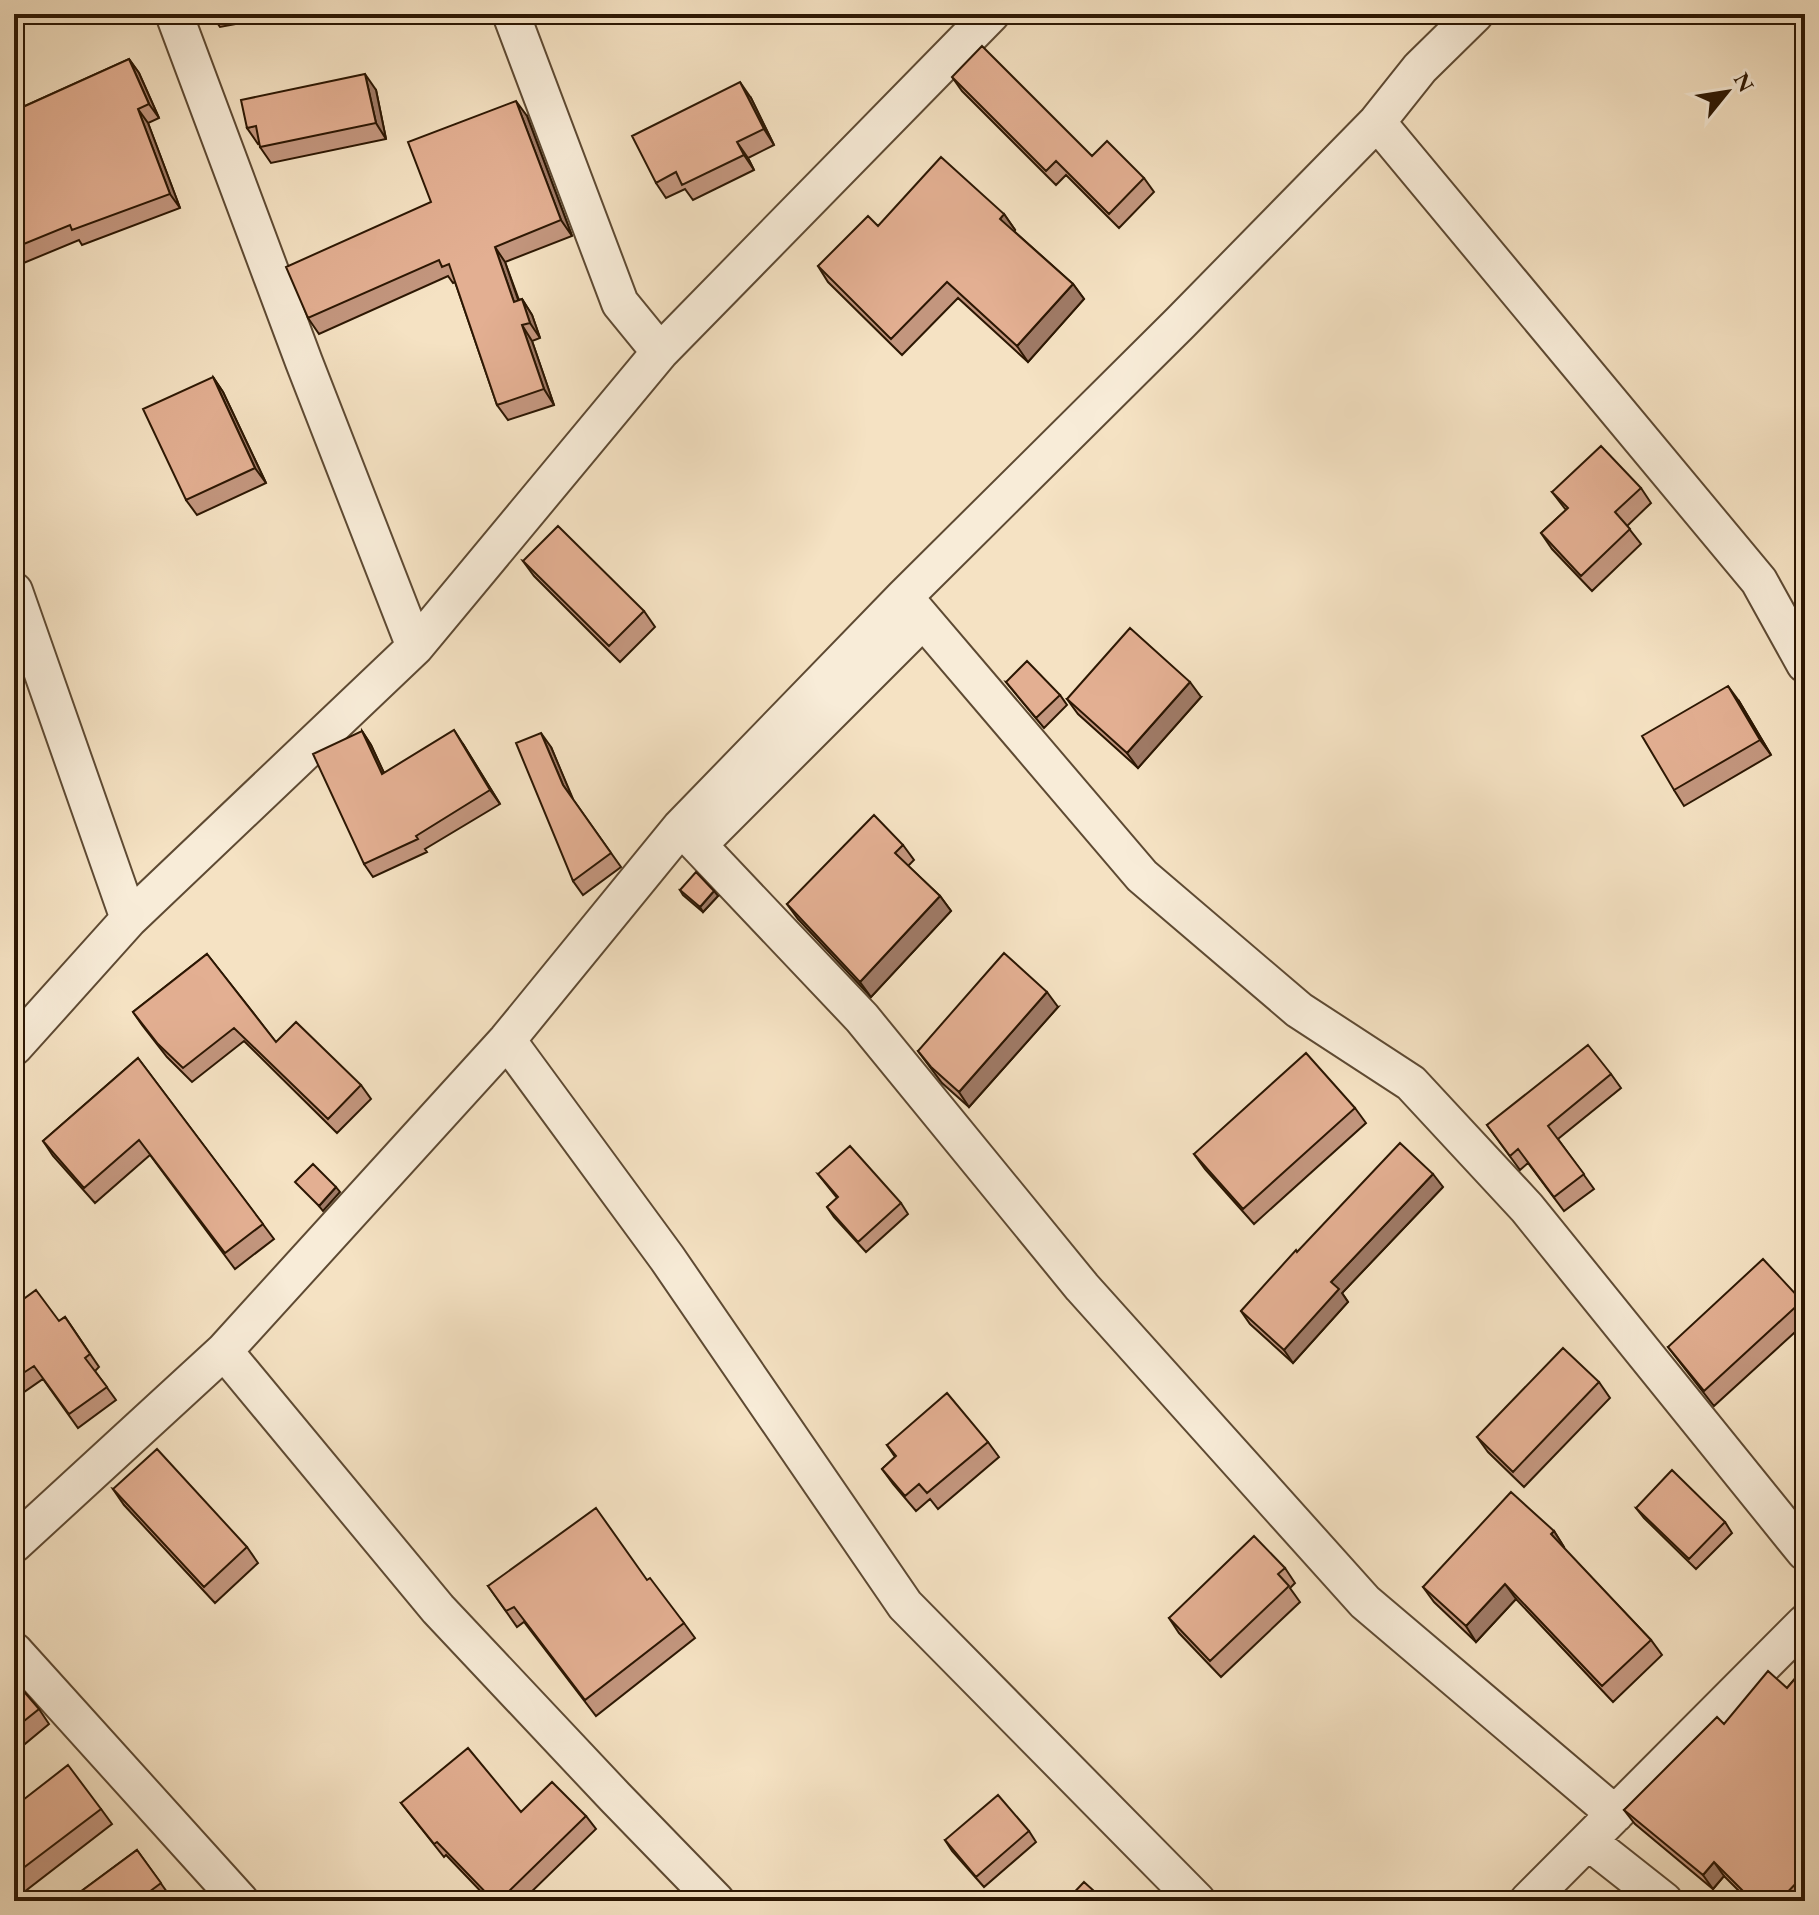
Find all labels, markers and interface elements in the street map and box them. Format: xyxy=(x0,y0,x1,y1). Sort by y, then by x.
north arrow xyxy=(1687,52,1767,132)
text: N xyxy=(1727,67,1761,97)

